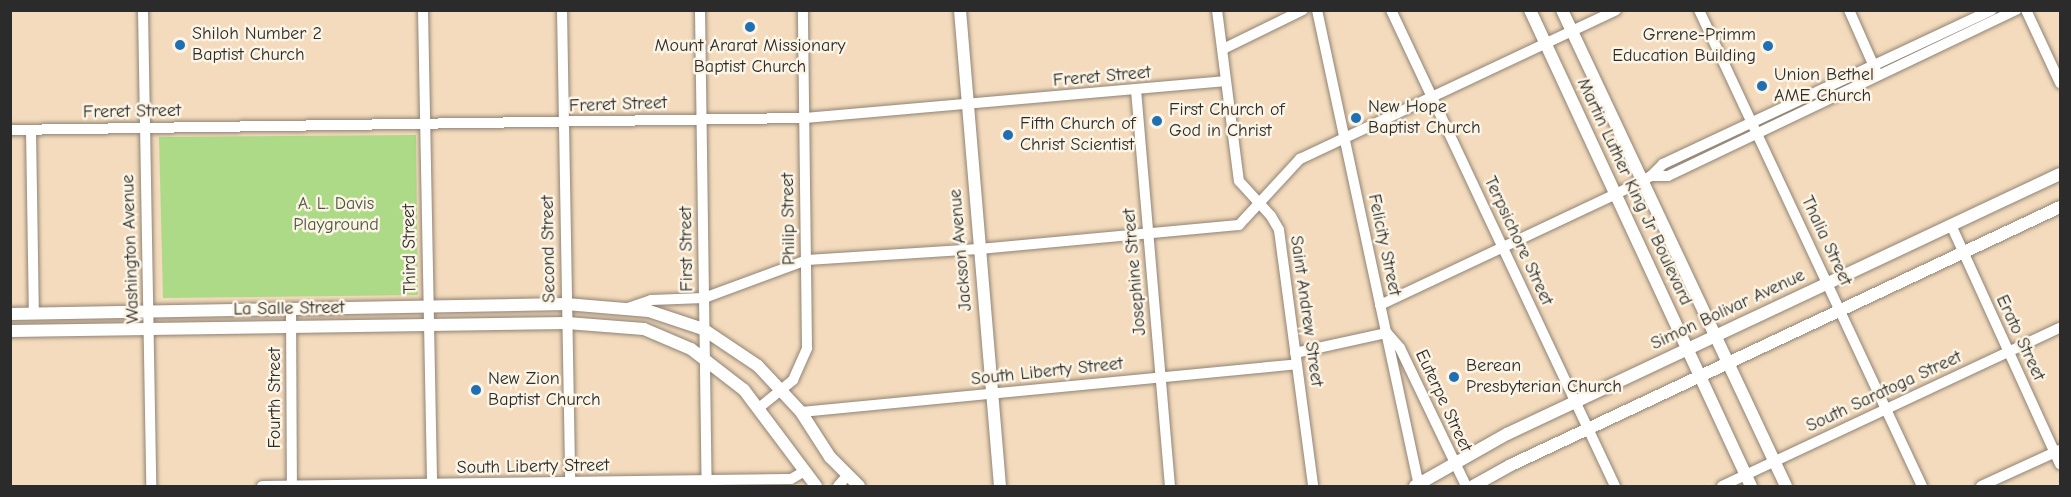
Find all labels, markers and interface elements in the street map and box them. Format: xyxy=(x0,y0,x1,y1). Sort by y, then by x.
marker: Mount Ararat Missionary Baptist Church xyxy=(743,20,757,34)
place label: Shiloh Number 2 Baptist Church xyxy=(192,24,322,66)
place label: Grrene-Primm Education Building xyxy=(1612,25,1756,68)
place label: Mount Ararat Missionary Baptist Church xyxy=(655,36,845,78)
marker: Shiloh Number 2 Baptist Church xyxy=(173,38,187,52)
marker: Grrene-Primm Education Building xyxy=(1761,39,1775,53)
street label: Freret Street xyxy=(1052,62,1152,92)
place label: Union Bethel AME Church xyxy=(1774,65,1874,107)
street label: Martin Luther King Jr Boulevard xyxy=(1572,75,1696,309)
marker: Union Bethel AME Church xyxy=(1755,79,1769,93)
street label: Freret Street xyxy=(569,92,667,118)
place label: New Hope Baptist Church xyxy=(1368,97,1481,140)
street label: Freret Street xyxy=(83,100,181,124)
place label: First Church of God in Christ xyxy=(1169,100,1285,142)
marker: New Hope Baptist Church xyxy=(1349,111,1363,125)
place label: Fifth Church of Christ Scientist xyxy=(1020,114,1136,156)
marker: First Church of God in Christ xyxy=(1150,114,1164,128)
marker: Fifth Church of Christ Scientist xyxy=(1001,128,1015,142)
street label: Philip Street xyxy=(777,173,801,265)
street label: Terpsichore Street xyxy=(1479,173,1557,309)
street label: Washington Avenue xyxy=(118,174,144,324)
street label: Jackson Avenue xyxy=(945,188,977,312)
street label: Felicity Street xyxy=(1363,192,1405,298)
street label: Thalia Street xyxy=(1796,193,1856,289)
park label: A. L. Davis Playground xyxy=(293,194,379,236)
street label: Second Street xyxy=(537,195,561,303)
street label: Third Street xyxy=(398,204,422,294)
street label: First Street xyxy=(675,206,699,292)
street label: Josephine Street xyxy=(1119,208,1151,336)
street label: Saint Andrew Street xyxy=(1285,234,1327,388)
street label: Simon Bolivar Avenue xyxy=(1648,265,1808,355)
street label: Erato Street xyxy=(1991,292,2049,384)
street label: La Salle Street xyxy=(233,297,345,321)
street label: Euterpe Street xyxy=(1410,346,1476,456)
street label: Fourth Street xyxy=(264,347,286,449)
street label: South Saratoga Street xyxy=(1803,347,1965,437)
street label: South Liberty Street xyxy=(970,353,1124,391)
place label: Berean Presbyterian Church xyxy=(1466,356,1622,398)
place label: New Zion Baptist Church xyxy=(488,369,601,412)
marker: Berean Presbyterian Church xyxy=(1447,370,1461,384)
marker: New Zion Baptist Church xyxy=(469,383,483,397)
street label: South Liberty Street xyxy=(457,455,609,479)

